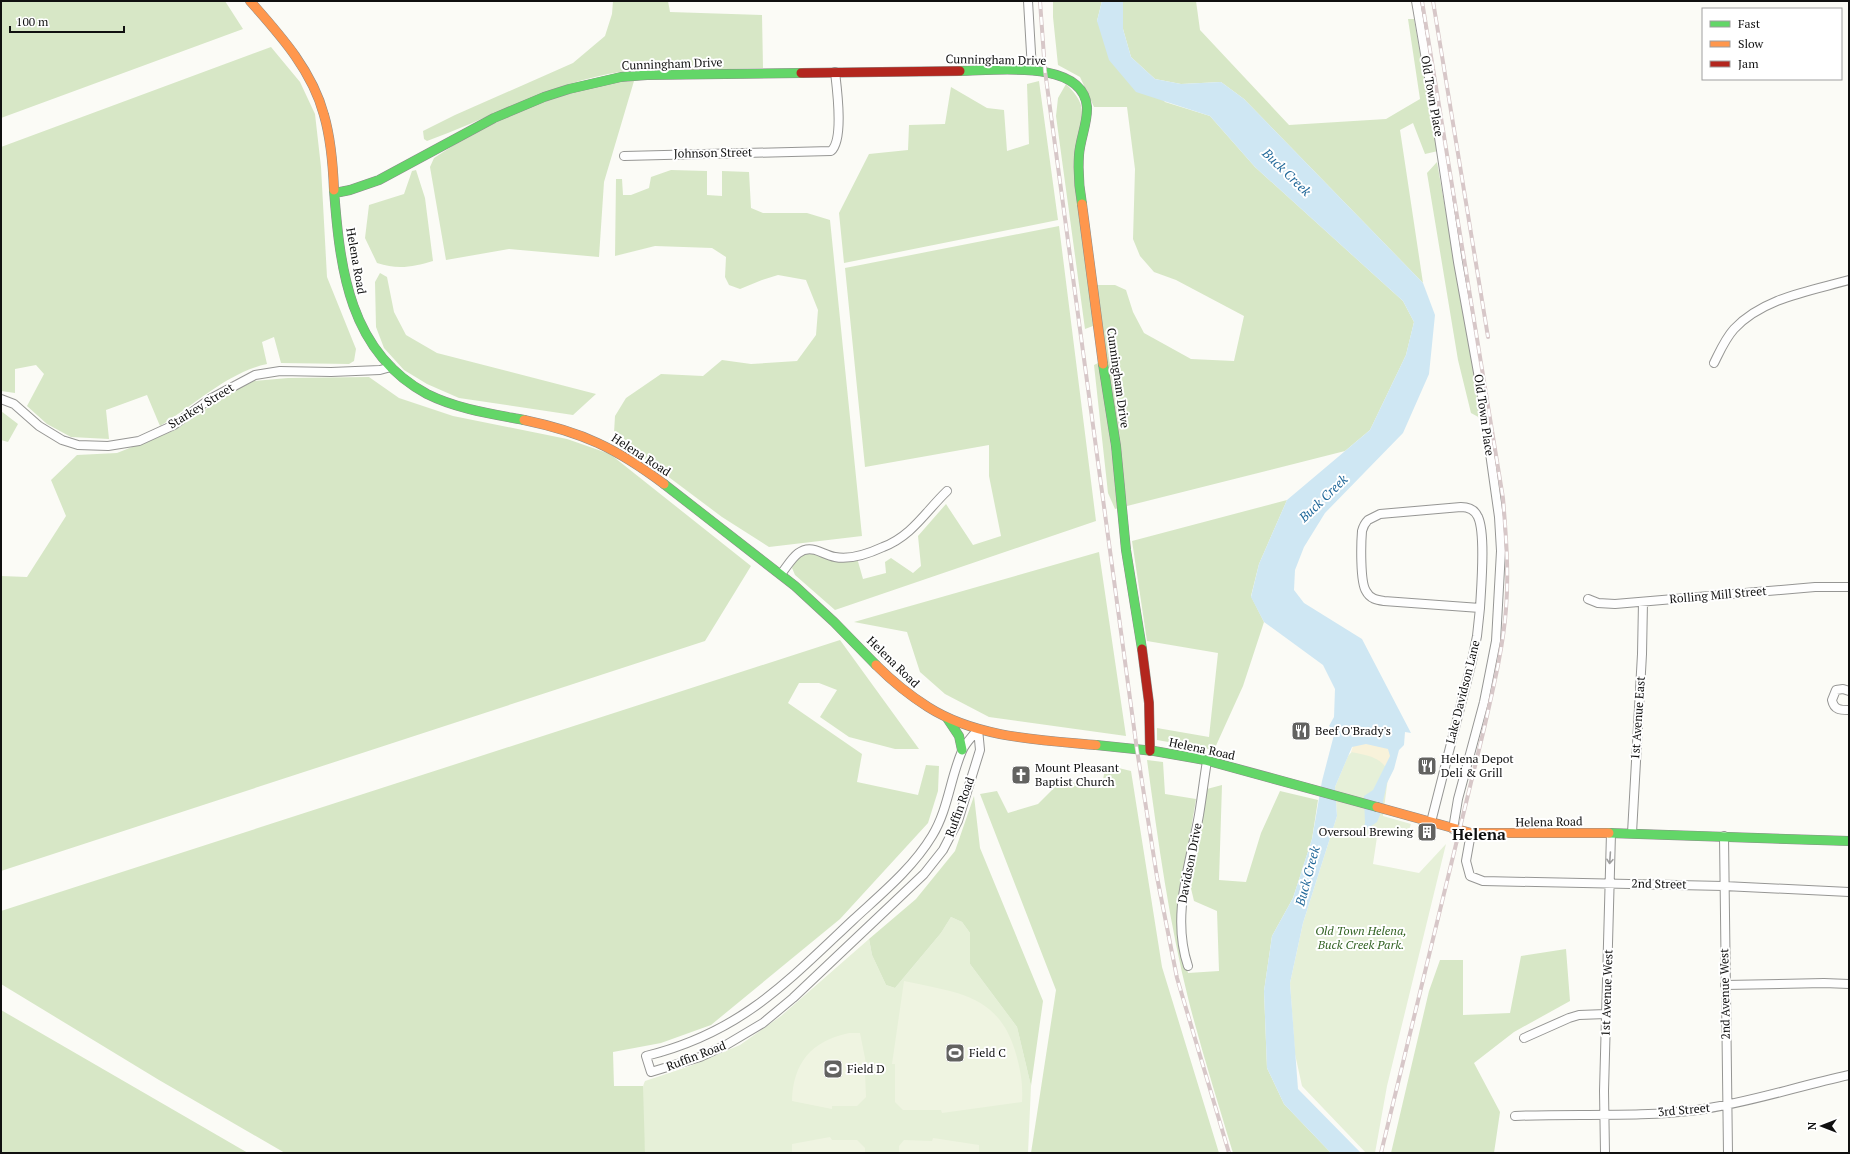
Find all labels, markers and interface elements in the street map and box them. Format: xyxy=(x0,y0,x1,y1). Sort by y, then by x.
scale bar xyxy=(10,8,124,34)
legend xyxy=(1702,8,1842,80)
text: 100 m xyxy=(16,14,49,29)
text: Fast xyxy=(1738,16,1761,31)
text: Slow xyxy=(1738,36,1764,51)
street label: Cunningham Drive xyxy=(945,51,1047,68)
street label: Cunningham Drive xyxy=(621,54,723,73)
street label: Old Town Place xyxy=(1418,54,1447,138)
text: Jam xyxy=(1738,56,1759,71)
street label: Johnson Street xyxy=(673,144,753,161)
water label: Buck Creek xyxy=(1258,144,1316,200)
street label: Helena Road xyxy=(343,226,370,296)
street label: Cunningham Drive xyxy=(1104,327,1133,429)
street label: Old Town Place xyxy=(1471,373,1498,457)
street label: Starkey Street xyxy=(165,379,237,432)
street label: Helena Road xyxy=(609,430,674,479)
water label: Buck Creek xyxy=(1294,470,1352,526)
street label: Rolling Mill Street xyxy=(1669,583,1768,606)
street label: Helena Road xyxy=(864,633,923,691)
street label: Lake Davidson Lane xyxy=(1442,639,1483,745)
street label: 1st Avenue East xyxy=(1627,675,1648,760)
restaurant icon: Beef O'Brady's xyxy=(1290,720,1312,742)
place label: Beef O'Brady's xyxy=(1315,723,1391,738)
street label: Helena Road xyxy=(1168,734,1237,763)
place label: Helena Depot Deli & Grill xyxy=(1441,751,1514,780)
restaurant icon: Helena Depot Deli & Grill xyxy=(1416,755,1438,777)
place label: Mount Pleasant Baptist Church xyxy=(1035,760,1120,789)
church icon: Mount Pleasant Baptist Church xyxy=(1010,764,1032,786)
street label: Ruffin Road xyxy=(942,775,977,839)
street label: Helena Road xyxy=(1515,813,1583,830)
building icon: Oversoul Brewing xyxy=(1416,821,1438,843)
street label: Davidson Drive xyxy=(1174,822,1205,904)
district label: Helena xyxy=(1452,823,1506,845)
place label: Oversoul Brewing xyxy=(1319,824,1414,839)
water label: Buck Creek xyxy=(1290,843,1324,909)
one-way arrow xyxy=(1606,851,1613,864)
street label: 2nd Street xyxy=(1631,876,1687,891)
park label: Old Town Helena, Buck Creek Park. xyxy=(1315,923,1407,952)
street label: 2nd Avenue West xyxy=(1716,948,1733,1040)
street label: 1st Avenue West xyxy=(1597,949,1616,1037)
street label: Ruffin Road xyxy=(664,1037,728,1074)
sports icon: Field C xyxy=(944,1042,966,1064)
place label: Field C xyxy=(969,1045,1006,1060)
sports icon: Field D xyxy=(822,1058,844,1080)
place label: Field D xyxy=(847,1061,885,1076)
street label: 3rd Street xyxy=(1657,1100,1711,1119)
north arrow xyxy=(1802,1106,1842,1146)
text: N xyxy=(1805,1121,1819,1130)

